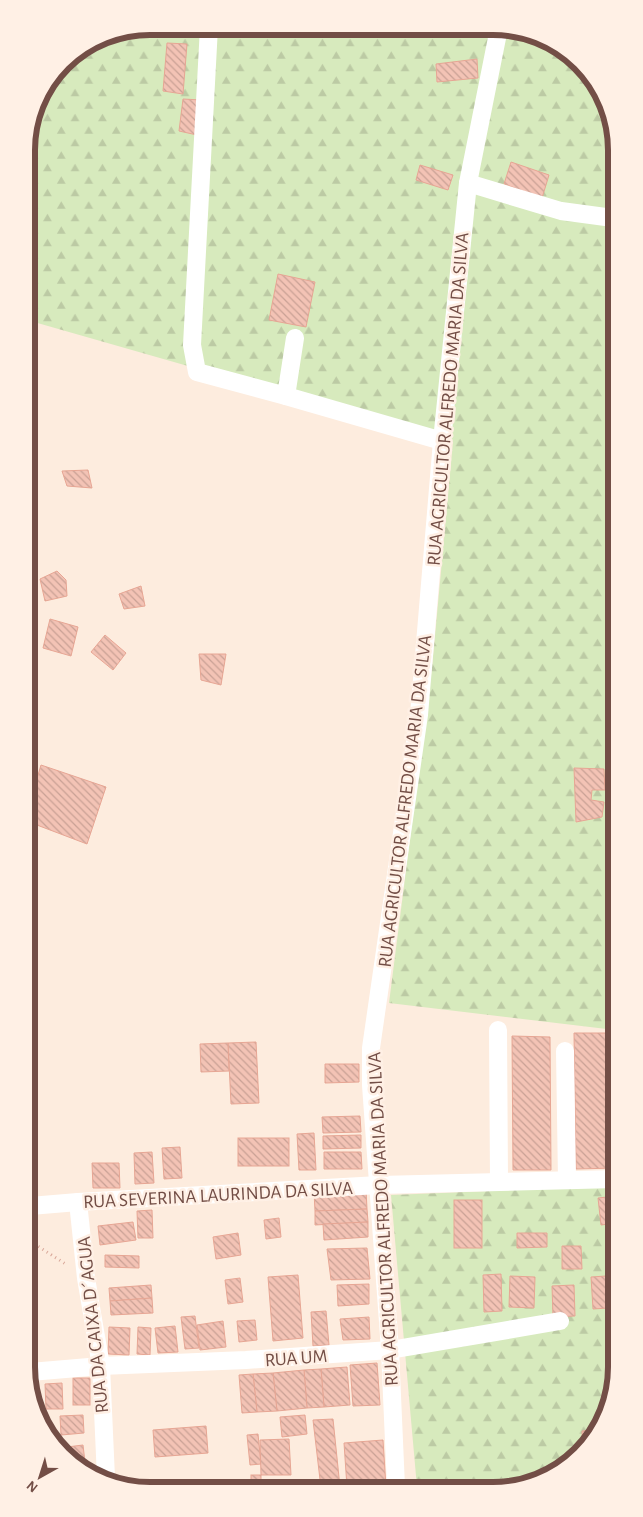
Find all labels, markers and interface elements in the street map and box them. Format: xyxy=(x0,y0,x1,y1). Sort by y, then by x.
street label: RUA AGRICULTOR ALFREDO MARIA DA SILVA xyxy=(424,232,473,567)
street label: RUA AGRICULTOR ALFREDO MARIA DA SILVA xyxy=(376,634,435,968)
street label: RUA AGRICULTOR ALFREDO MARIA DA SILVA xyxy=(365,1051,402,1387)
street label: RUA SEVERINA LAURINDA DA SILVA xyxy=(83,1179,354,1212)
street label: RUA DA CAIXA D´AGUA xyxy=(75,1235,112,1414)
street label: RUA UM xyxy=(264,1347,328,1370)
north arrow xyxy=(15,1452,65,1502)
text: N xyxy=(24,1478,41,1495)

